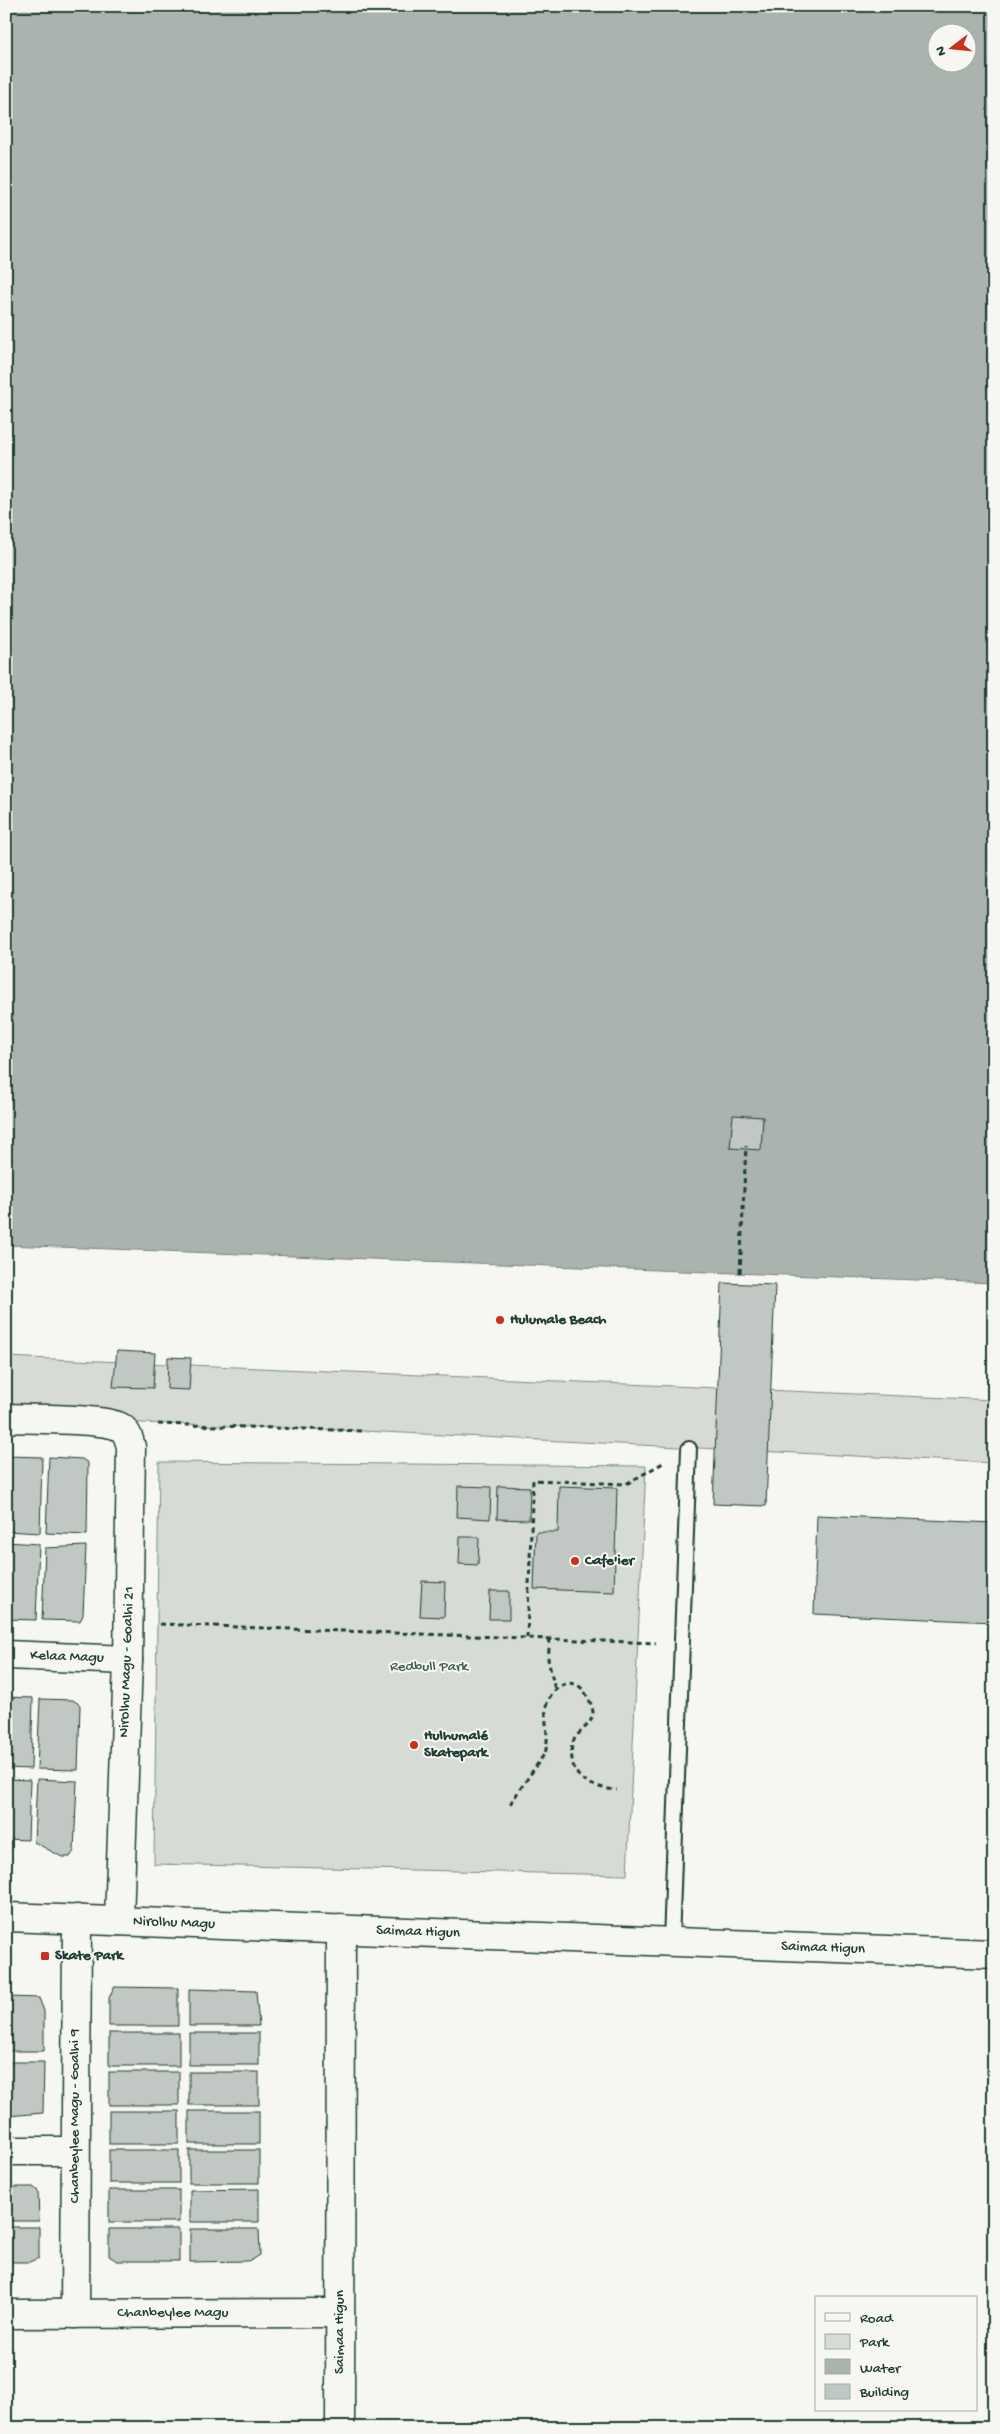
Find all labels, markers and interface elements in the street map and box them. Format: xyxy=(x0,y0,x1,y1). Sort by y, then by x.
north arrow xyxy=(928,22,978,72)
text: N xyxy=(932,44,951,58)
place label: Hulumale Beach xyxy=(510,1311,606,1329)
marker: Hulumale Beach xyxy=(494,1314,506,1326)
place label: Cafe'ier xyxy=(584,1552,636,1570)
marker: Cafe'ier xyxy=(569,1555,581,1567)
street label: Nirolhu Magu - Goalhi 21 xyxy=(115,1586,139,1738)
street label: Kelaa Magu xyxy=(30,1647,104,1667)
park label: Redbull Park xyxy=(390,1658,469,1676)
place label: Hulhumalé Skatepark xyxy=(424,1727,490,1762)
marker: Hulhumalé Skatepark xyxy=(408,1739,420,1751)
street label: Nirolhu Magu xyxy=(133,1913,215,1933)
street label: Saimaa Higun xyxy=(376,1922,460,1942)
street label: Saimaa Higun xyxy=(781,1938,865,1958)
place label: Skate Park xyxy=(55,1947,125,1965)
marker: Skate Park xyxy=(39,1950,51,1962)
street label: Chanbeylee Magu - Goalhi 9 xyxy=(66,2028,84,2203)
street label: Saimaa Higun xyxy=(331,2290,349,2374)
legend xyxy=(815,2296,978,2412)
street label: Chanbeylee Magu xyxy=(117,2304,229,2322)
text: Road xyxy=(860,2310,894,2328)
text: Park xyxy=(859,2334,890,2352)
text: Water xyxy=(860,2360,902,2378)
text: Building xyxy=(859,2384,909,2402)

